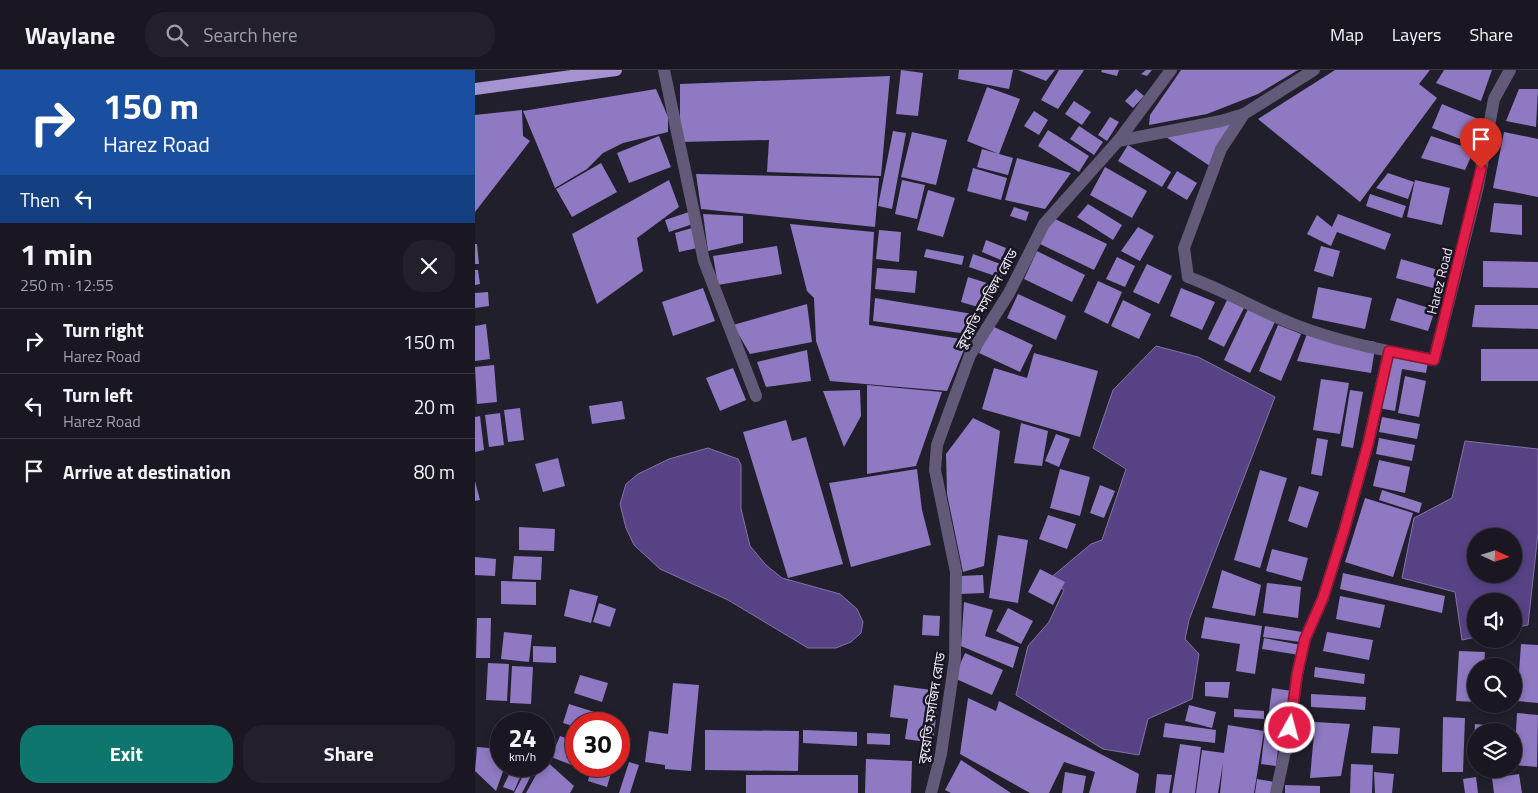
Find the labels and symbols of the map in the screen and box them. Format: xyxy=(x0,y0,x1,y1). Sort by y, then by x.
pin xyxy=(1460,118,1502,169)
street label: কুয়েতি মসজিদ রোড xyxy=(949,244,1023,354)
street label: Harez Road xyxy=(1421,245,1457,317)
north arrow xyxy=(1467,528,1523,582)
street label: কুয়েতি মসজিদ রোড xyxy=(912,650,950,766)
position arrow xyxy=(1263,701,1315,753)
speed limit sign: 30 xyxy=(565,712,630,777)

